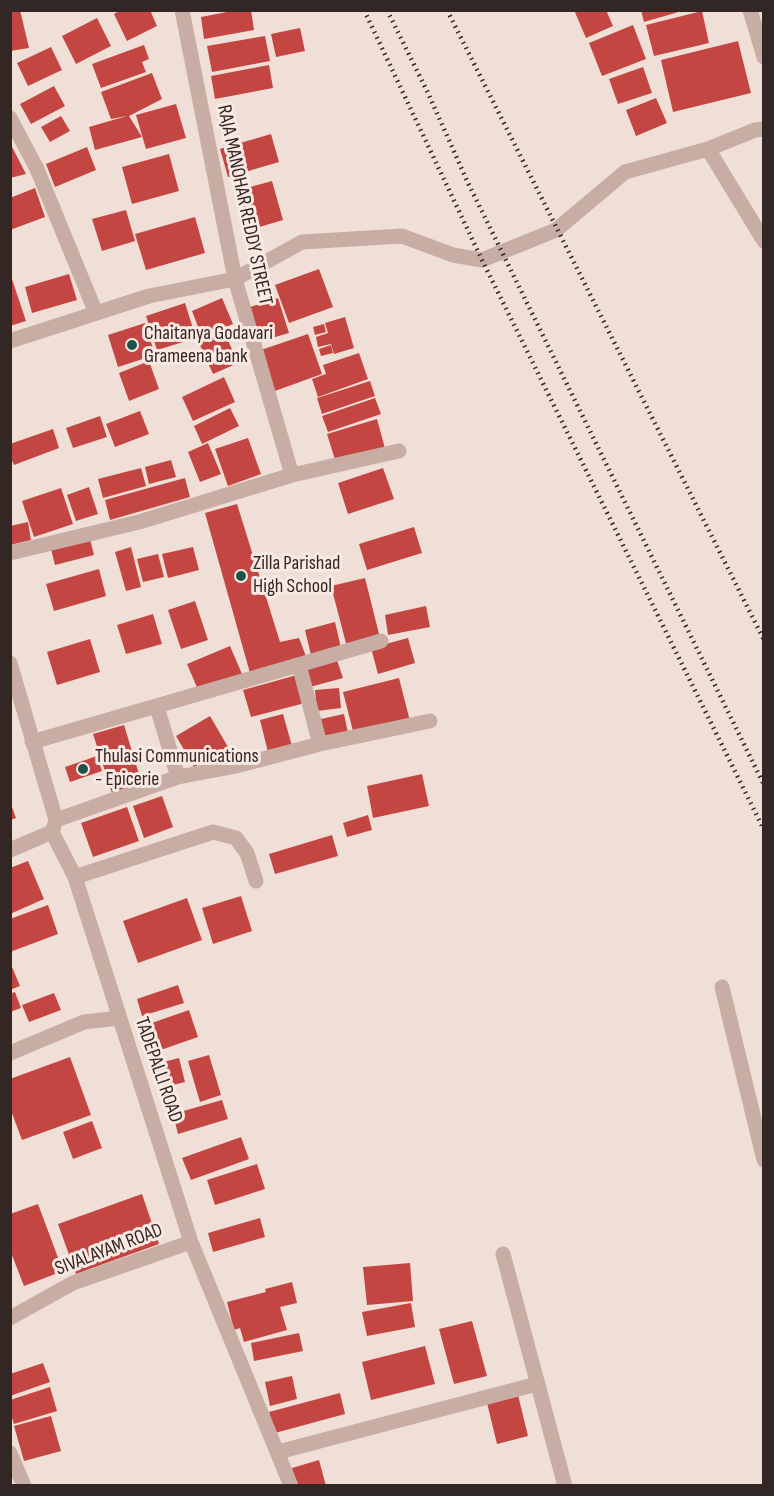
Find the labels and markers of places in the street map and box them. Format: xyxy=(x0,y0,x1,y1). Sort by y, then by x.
place label: Chaitanya Godavari Grameena bank xyxy=(144,322,273,369)
marker: Chaitanya Godavari Grameena bank xyxy=(125,338,139,352)
place label: Zilla Parishad High School xyxy=(253,552,340,599)
marker: Zilla Parishad High School xyxy=(234,569,248,583)
place label: Thulasi Communications - Epicerie xyxy=(95,745,259,792)
marker: Thulasi Communications - Epicerie xyxy=(76,762,90,776)

